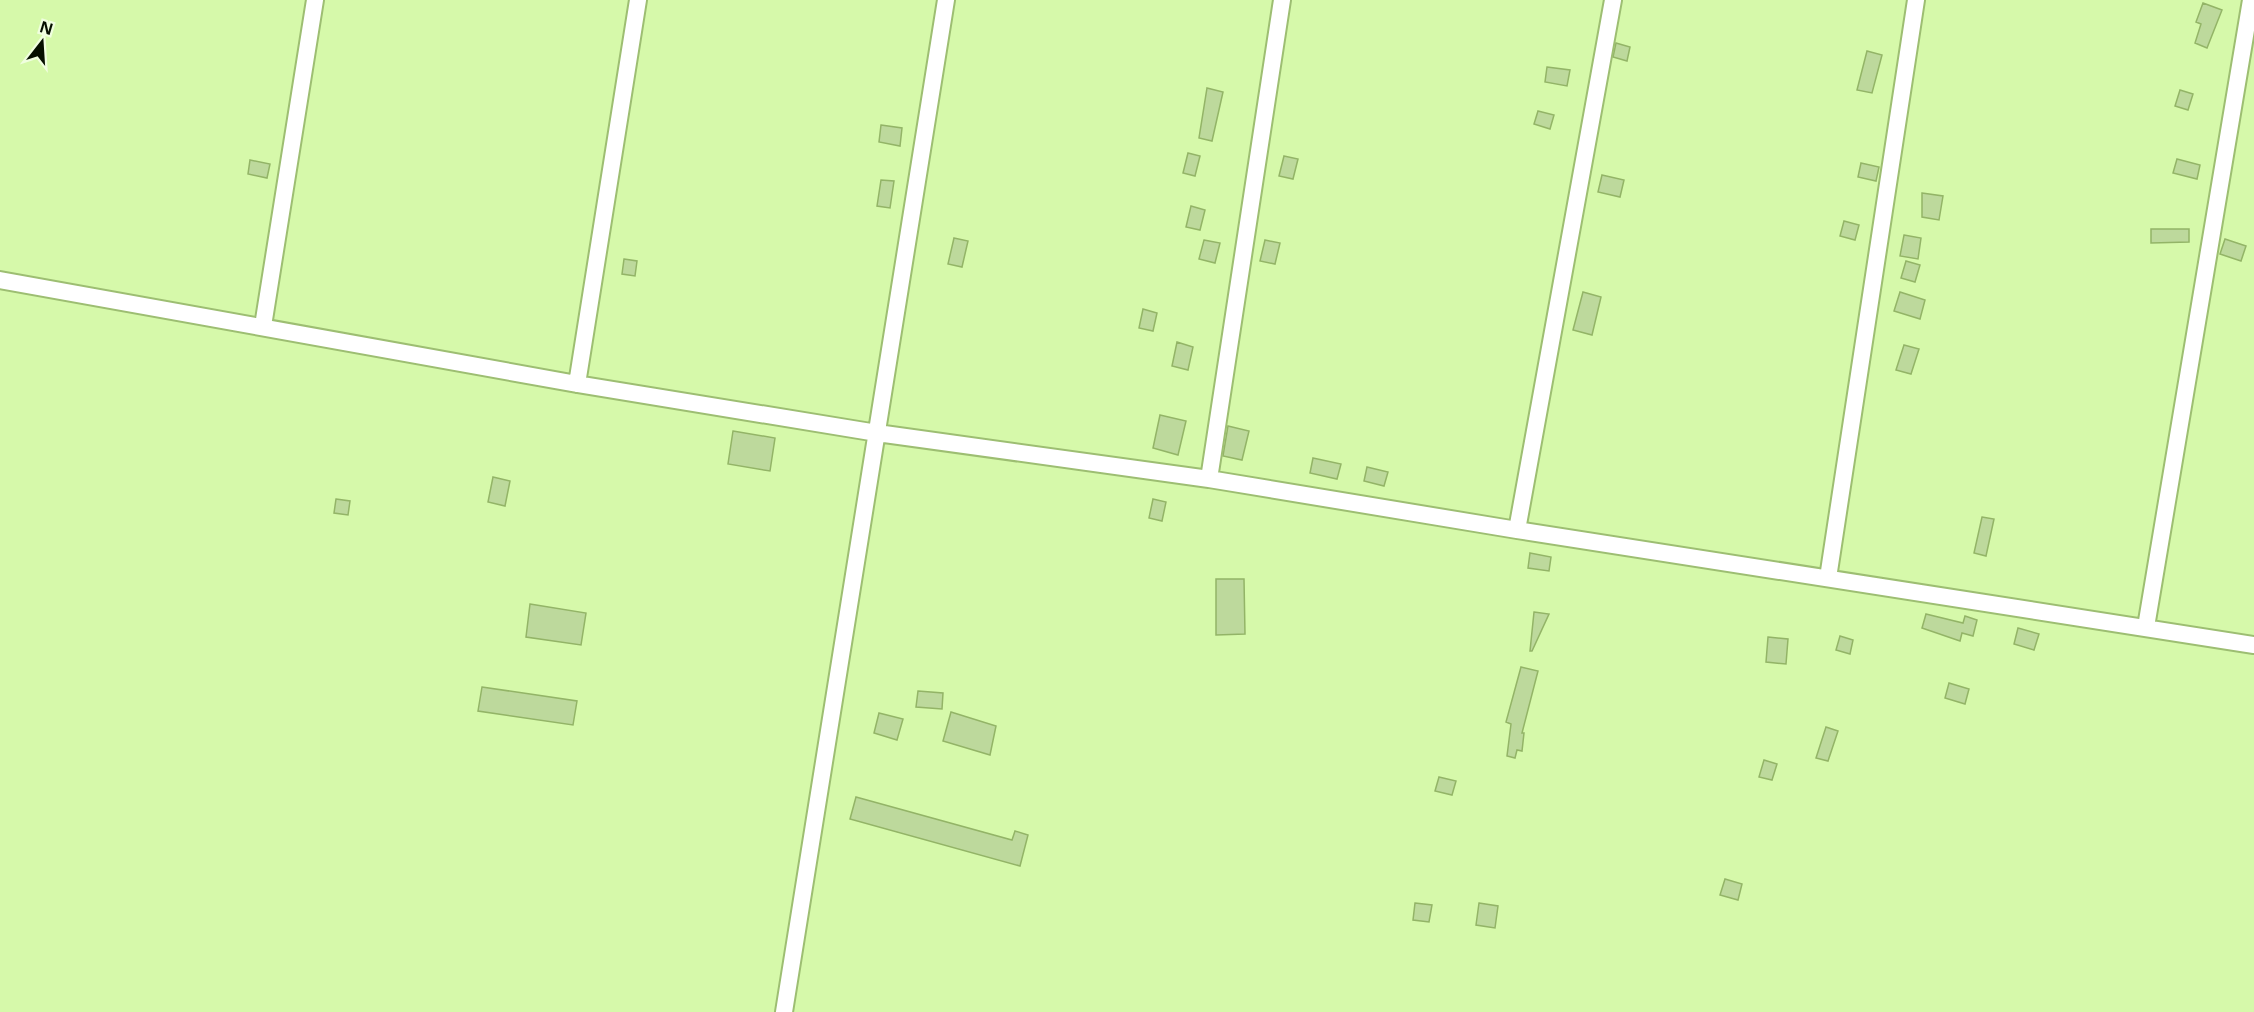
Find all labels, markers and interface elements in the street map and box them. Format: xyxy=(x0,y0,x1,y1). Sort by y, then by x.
north arrow xyxy=(12,12,72,72)
text: N xyxy=(37,15,56,40)

